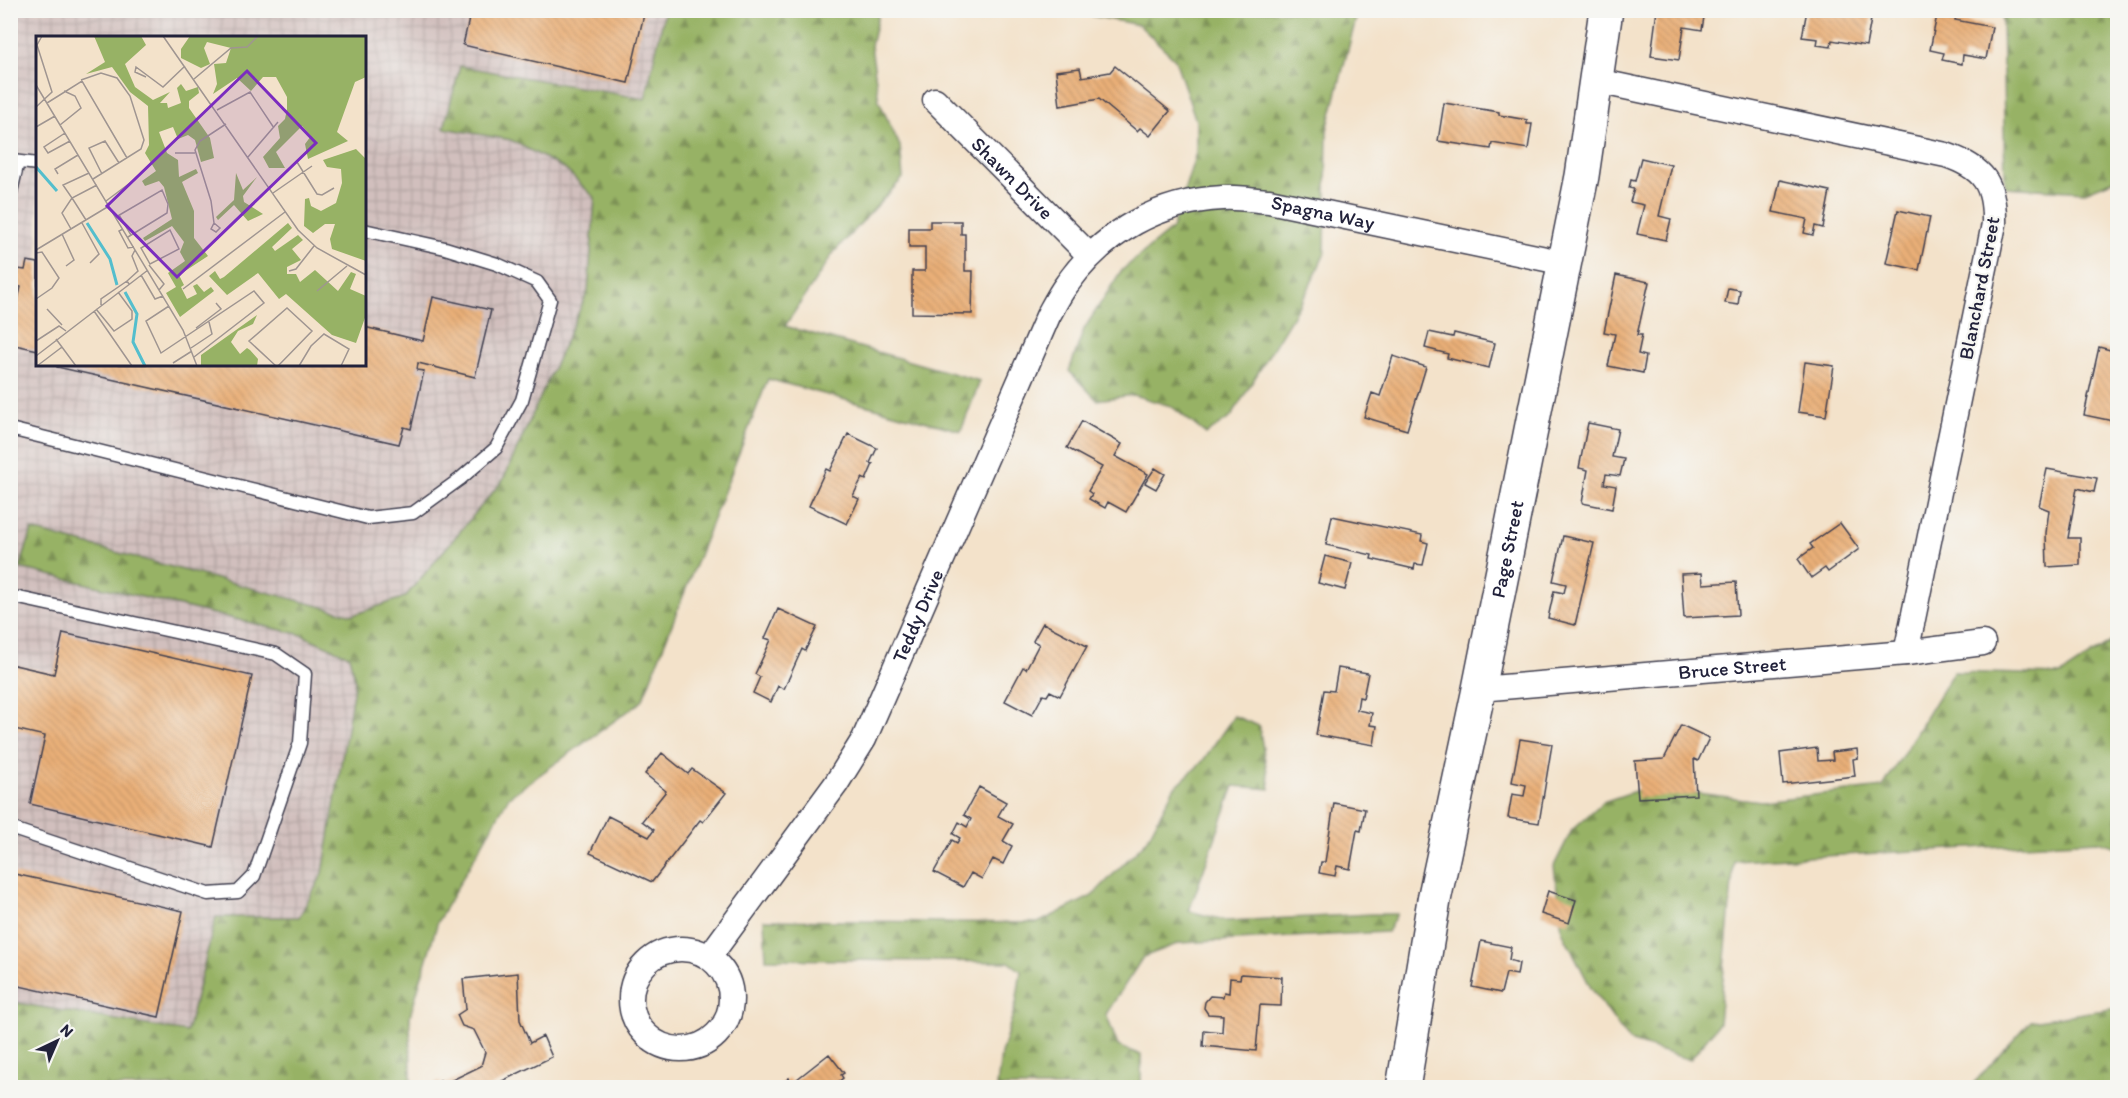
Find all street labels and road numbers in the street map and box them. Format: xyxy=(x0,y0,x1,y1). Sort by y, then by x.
street label: Shawn Drive xyxy=(966,132,1059,224)
street label: Spagna Way xyxy=(1269,190,1377,235)
street label: Blanchard Street xyxy=(1953,214,2005,362)
street label: Page Street xyxy=(1486,498,1529,600)
street label: Teddy Drive xyxy=(887,566,948,666)
street label: Bruce Street xyxy=(1677,651,1788,684)

